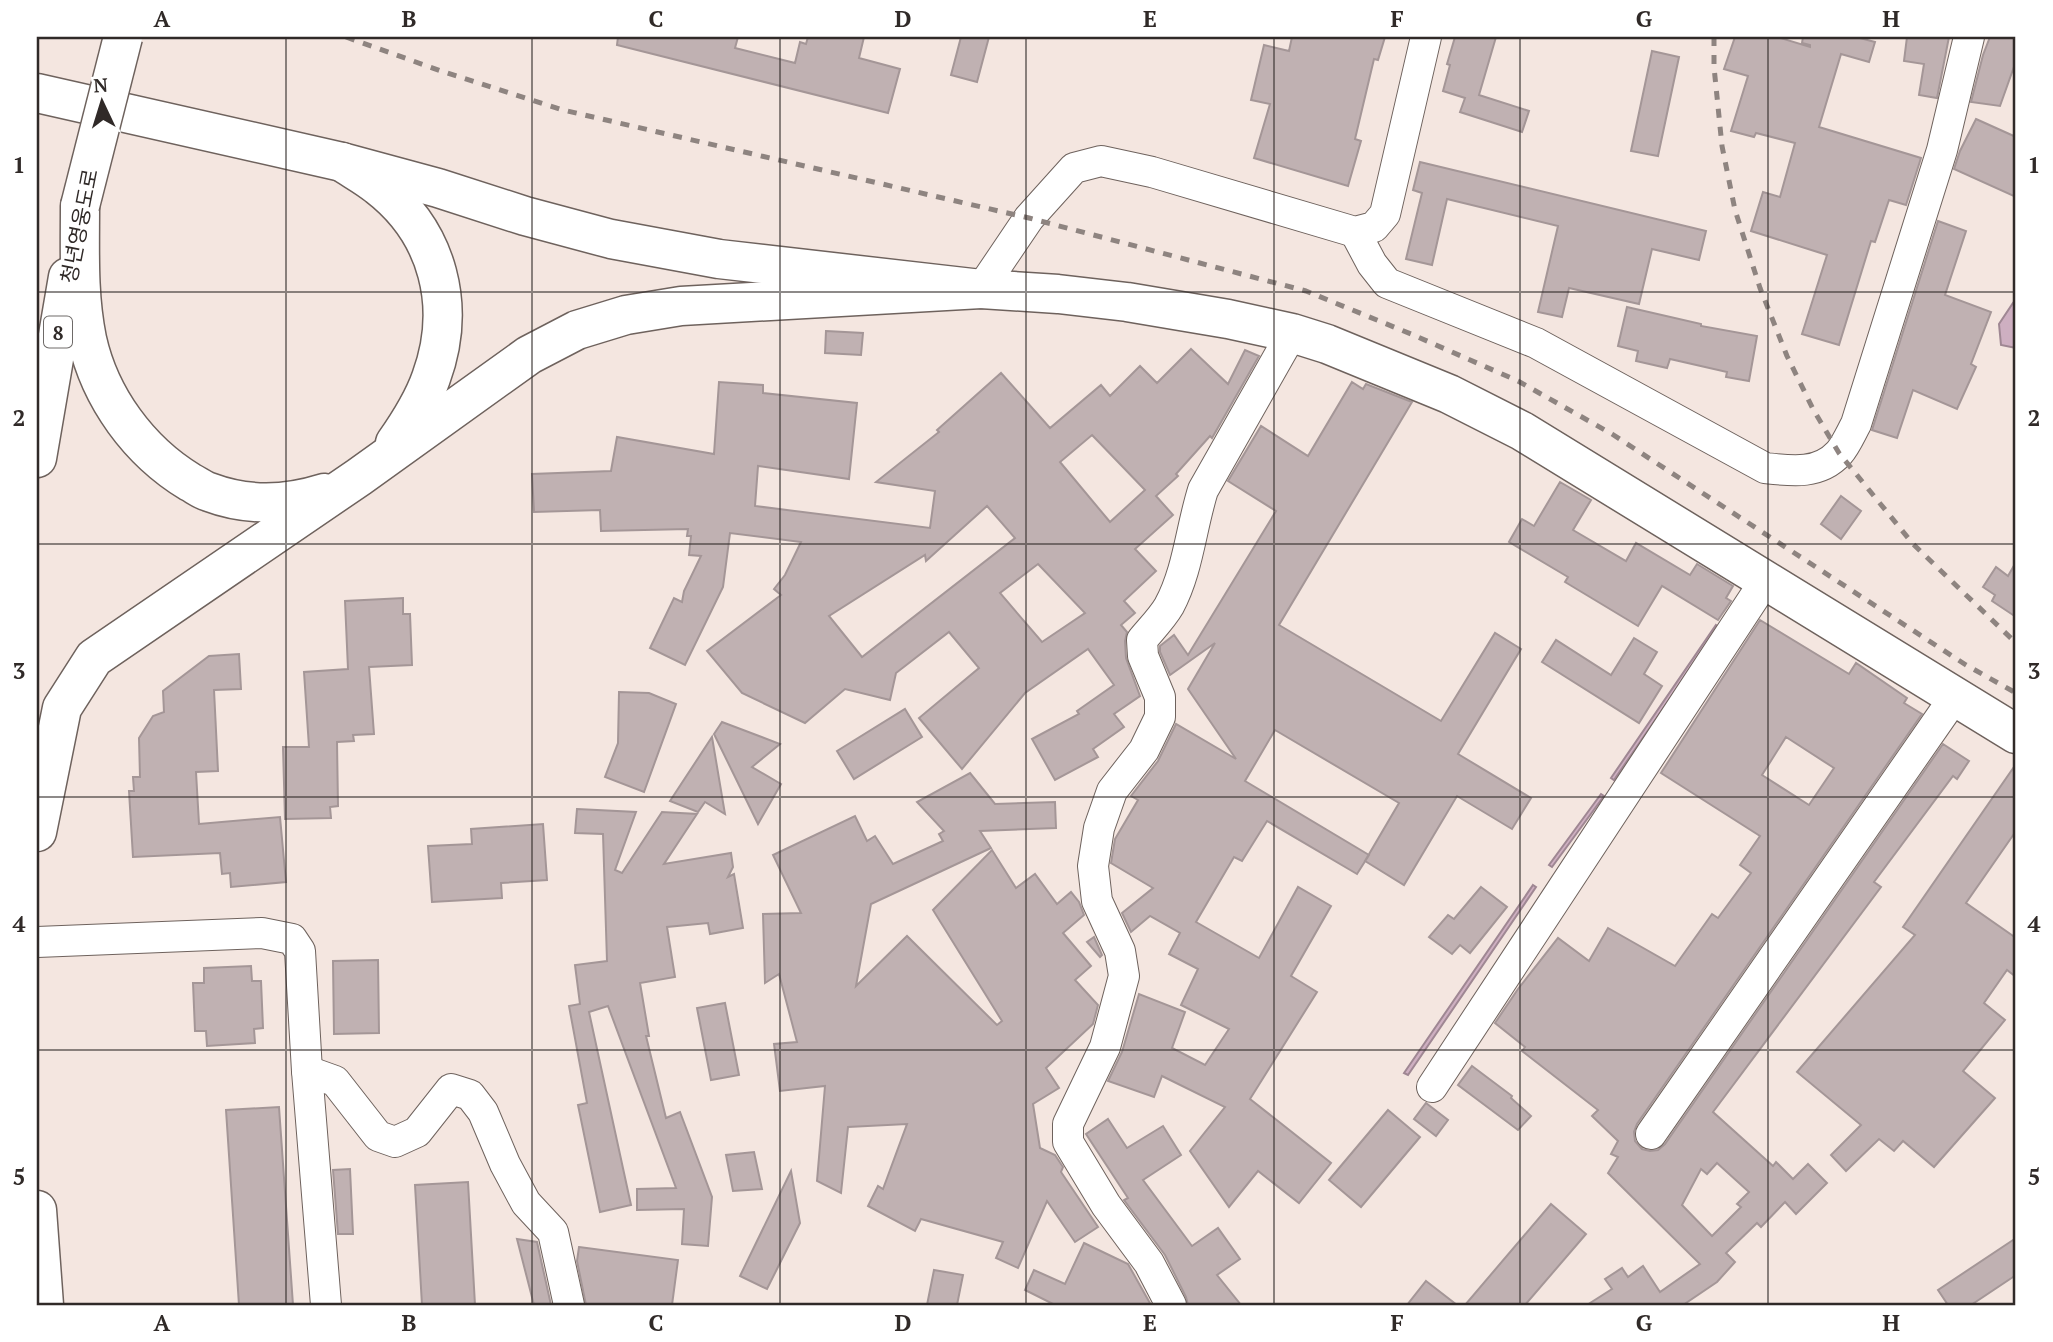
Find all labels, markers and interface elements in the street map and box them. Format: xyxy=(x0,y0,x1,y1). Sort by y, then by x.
text: A xyxy=(154,3,171,34)
text: B xyxy=(402,3,417,34)
text: C xyxy=(649,3,664,34)
text: D xyxy=(895,3,912,34)
text: E xyxy=(1143,3,1157,34)
text: F xyxy=(1390,3,1404,34)
text: G xyxy=(1636,3,1653,34)
text: H xyxy=(1882,3,1900,34)
north arrow xyxy=(66,66,136,136)
text: N xyxy=(93,72,109,98)
text: 1 xyxy=(13,149,26,180)
text: 1 xyxy=(2028,149,2041,180)
street label: 청년영웅도로 xyxy=(54,166,104,286)
road number: 8 xyxy=(44,316,72,348)
text: 2 xyxy=(13,402,26,433)
text: 2 xyxy=(2028,402,2041,433)
text: 3 xyxy=(13,655,26,686)
text: 3 xyxy=(2028,655,2041,686)
text: 4 xyxy=(13,908,26,939)
text: 4 xyxy=(2028,908,2041,939)
text: 5 xyxy=(13,1161,26,1192)
text: 5 xyxy=(2028,1161,2041,1192)
text: A xyxy=(154,1307,171,1338)
text: B xyxy=(402,1307,417,1338)
text: C xyxy=(649,1307,664,1338)
text: D xyxy=(895,1307,912,1338)
text: E xyxy=(1143,1307,1157,1338)
text: F xyxy=(1390,1307,1404,1338)
text: G xyxy=(1636,1307,1653,1338)
text: H xyxy=(1882,1307,1900,1338)

